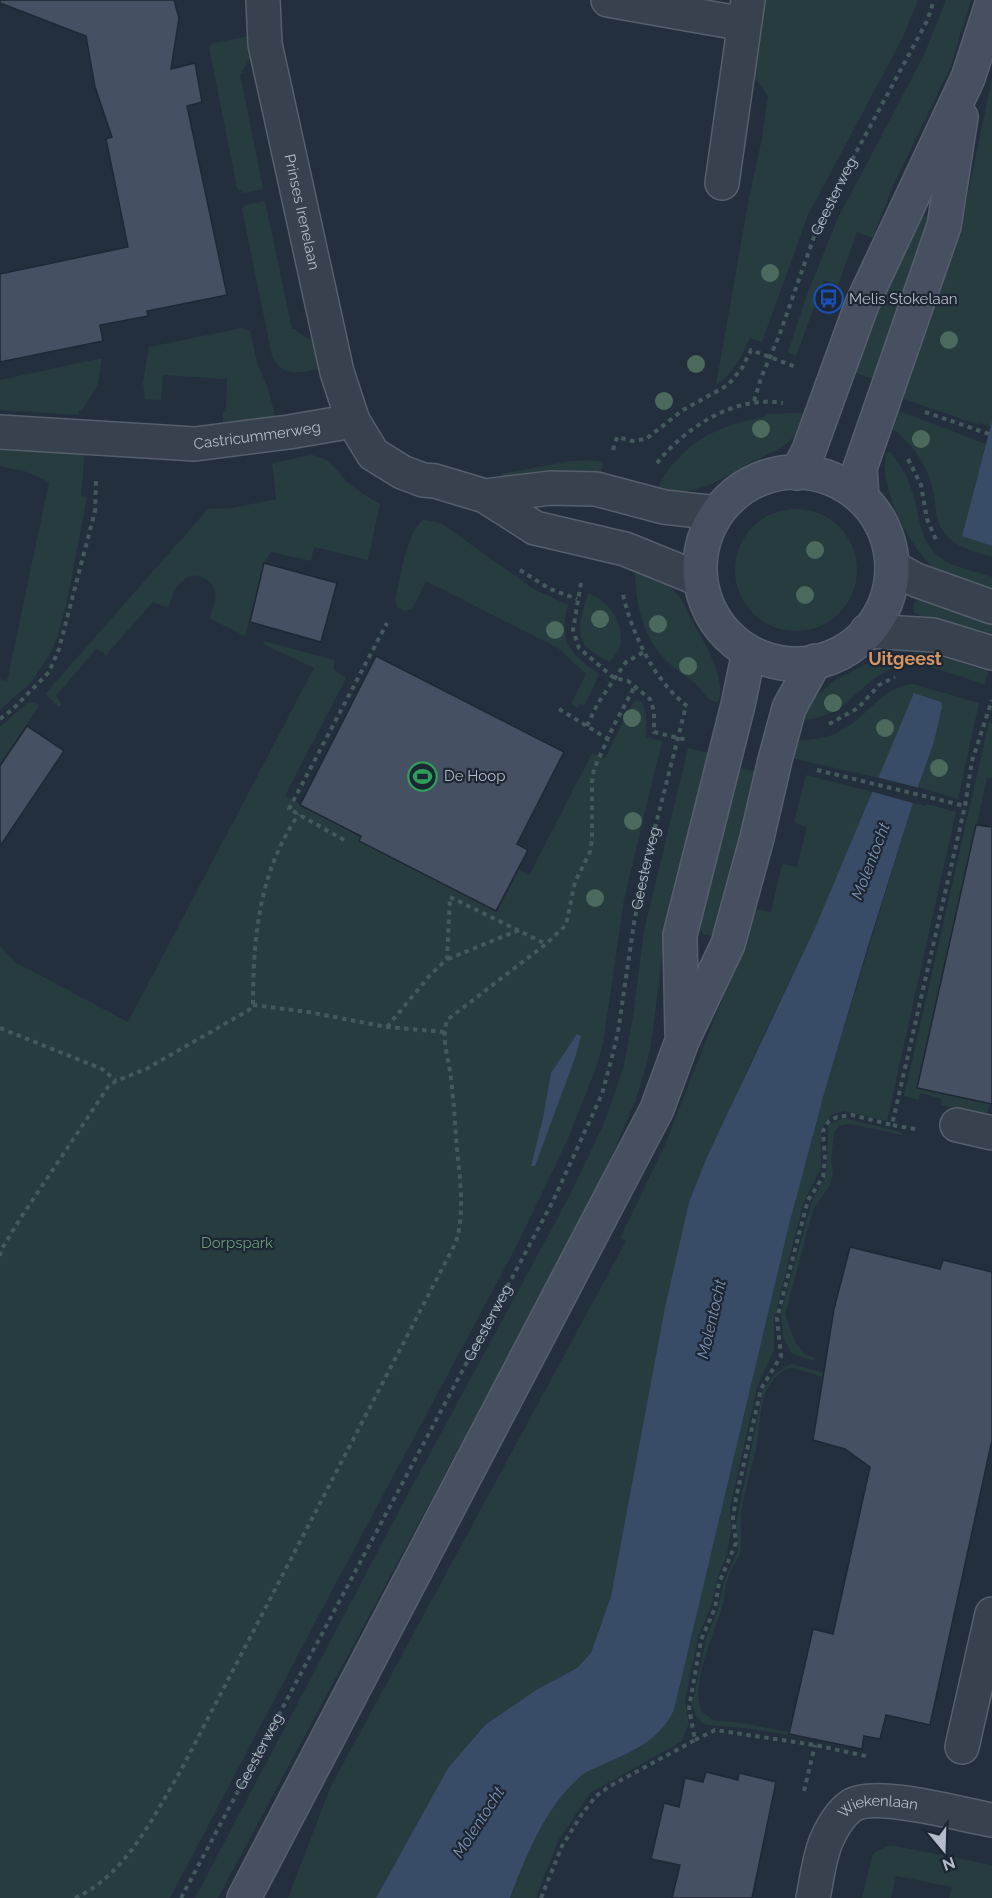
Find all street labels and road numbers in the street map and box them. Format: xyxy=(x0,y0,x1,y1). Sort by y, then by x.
street label: Prinses Irenelaan xyxy=(280,152,323,272)
street label: Geesterweg xyxy=(807,154,861,238)
street label: Castricummerweg xyxy=(192,418,322,453)
street label: Geesterweg xyxy=(628,825,664,911)
street label: Geesterweg xyxy=(460,1281,516,1364)
street label: Geesterweg xyxy=(231,1710,287,1793)
street label: Wiekenlaan xyxy=(834,1792,919,1822)

